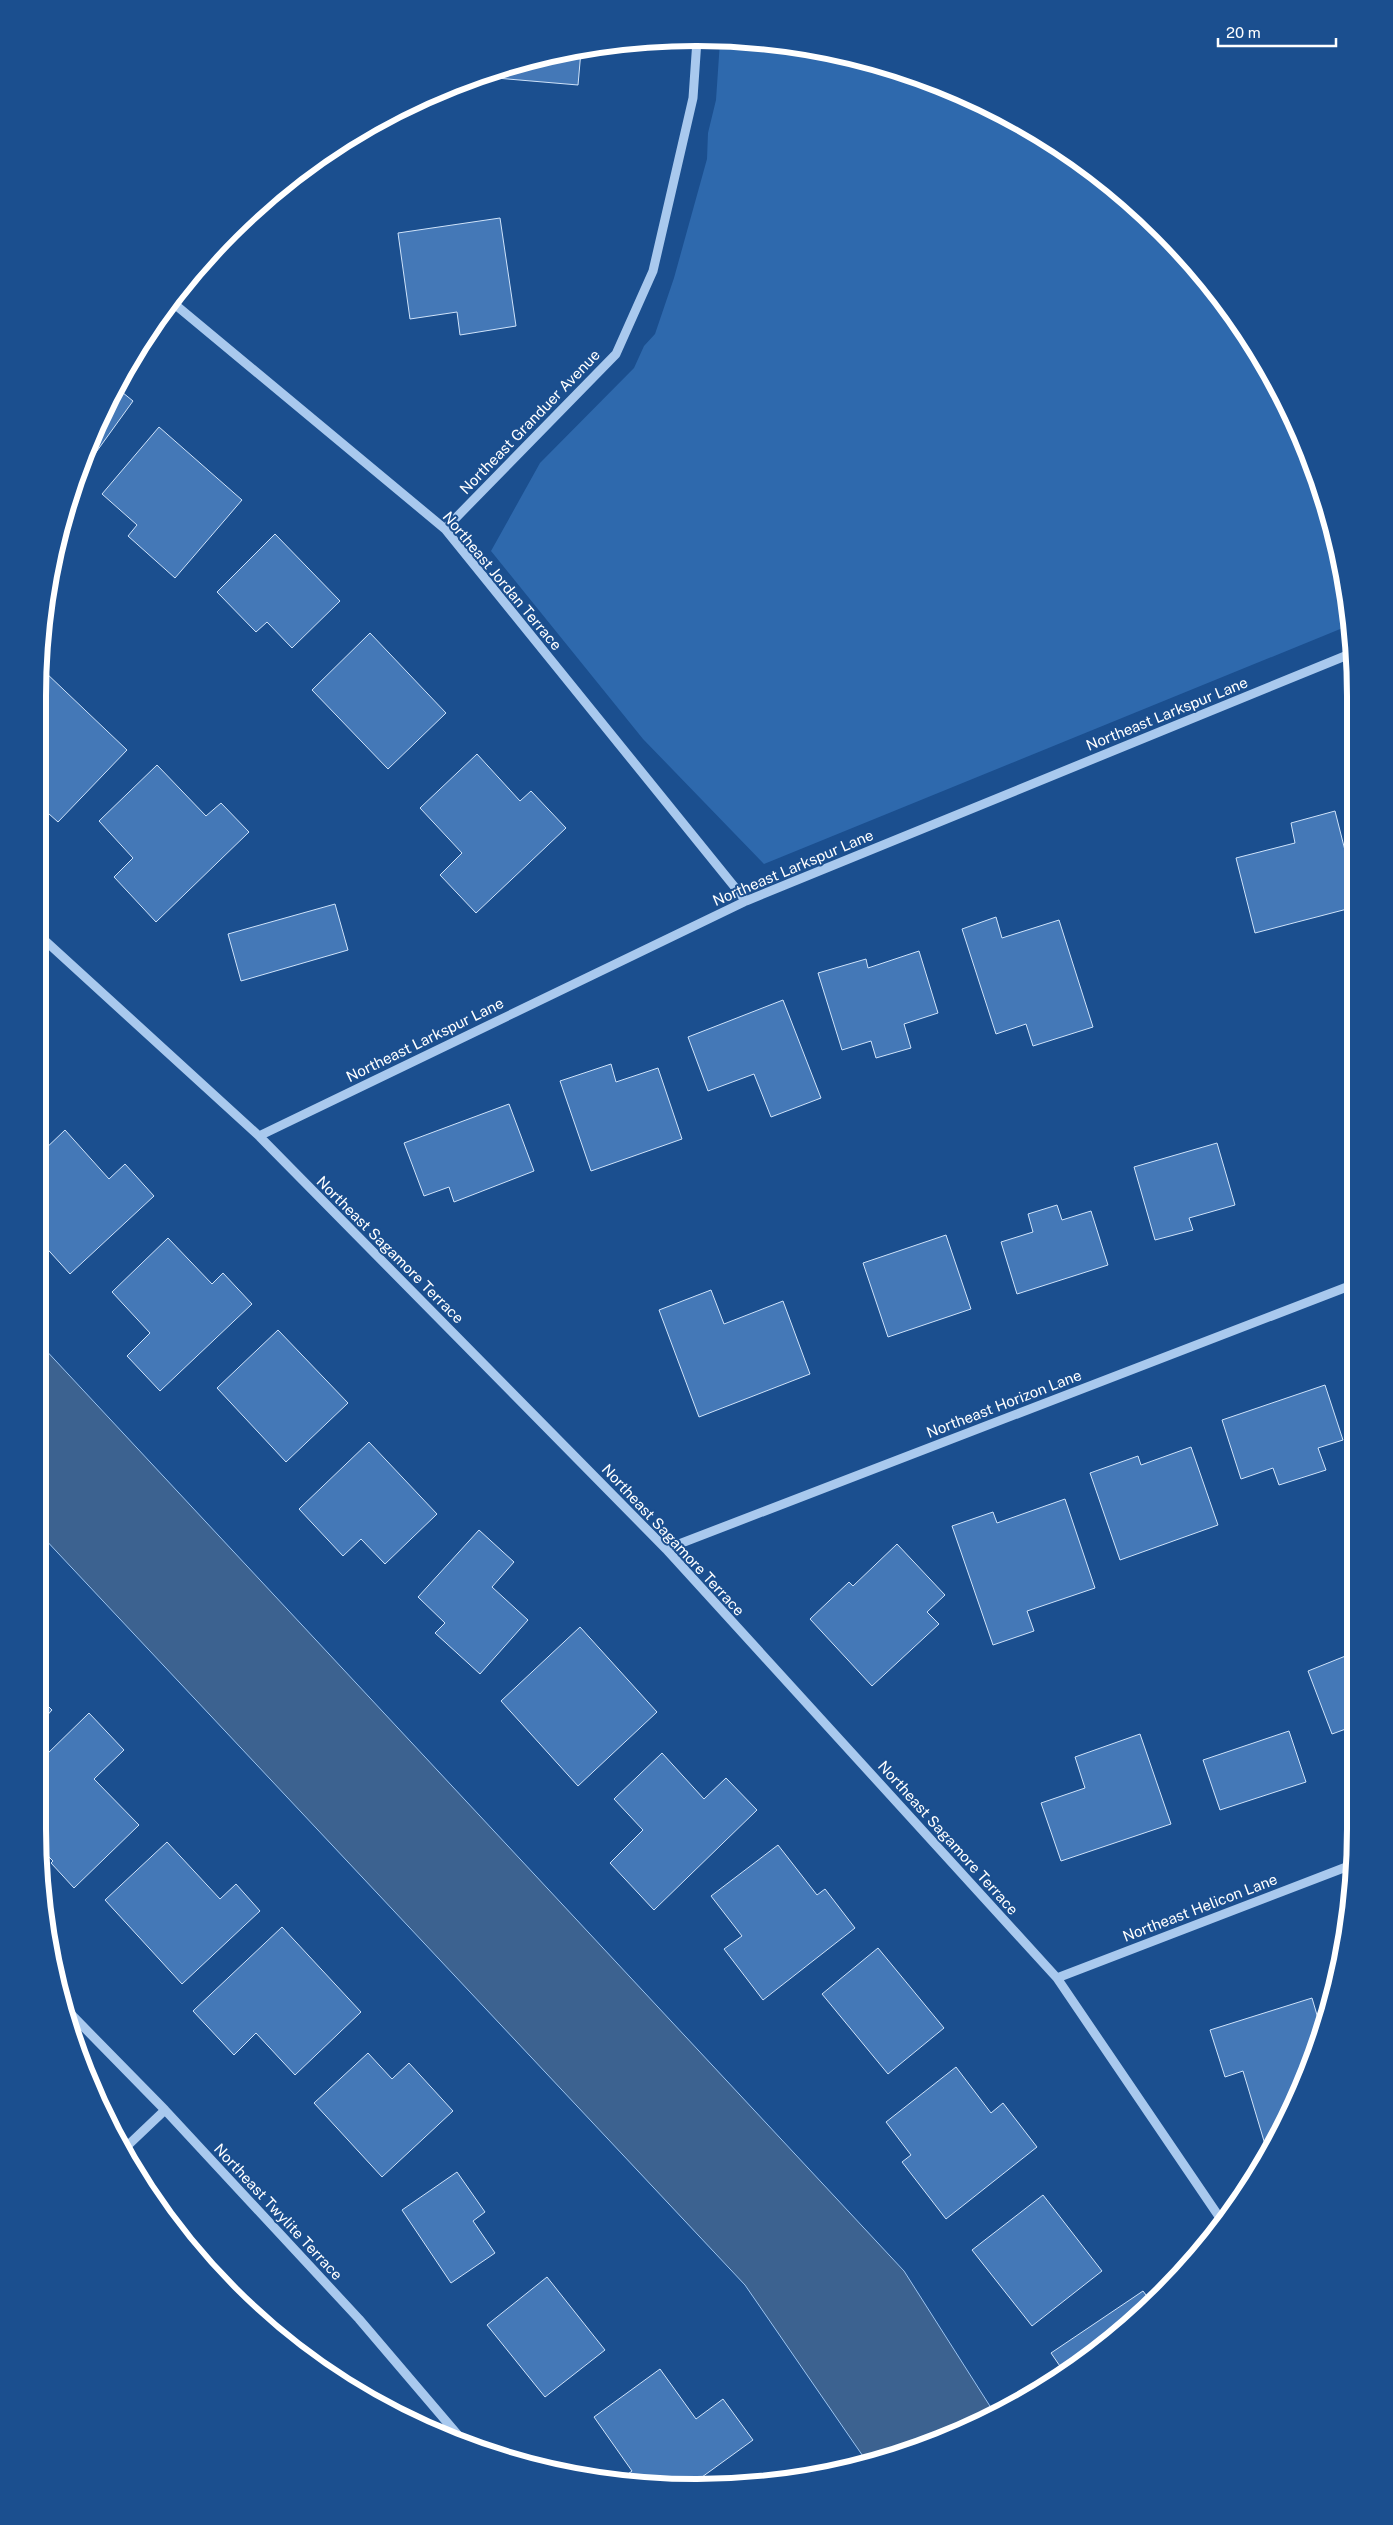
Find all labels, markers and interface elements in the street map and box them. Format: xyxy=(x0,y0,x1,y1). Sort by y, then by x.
scale bar xyxy=(1218,15,1336,47)
text: 20 m xyxy=(1226,24,1261,41)
street label: Northeast Granduer Avenue xyxy=(456,346,603,497)
street label: Northeast Jordan Terrace xyxy=(439,508,565,653)
street label: Northeast Larkspur Lane xyxy=(1083,673,1250,754)
street label: Northeast Larkspur Lane xyxy=(710,826,876,909)
street label: Northeast Larkspur Lane xyxy=(343,994,506,1085)
street label: Northeast Sagamore Terrace xyxy=(313,1173,467,1327)
street label: Northeast Horizon Lane xyxy=(924,1366,1084,1441)
street label: Northeast Sagamore Terrace xyxy=(599,1460,748,1619)
street label: Northeast Sagamore Terrace xyxy=(875,1757,1022,1918)
street label: Northeast Helicon Lane xyxy=(1120,1870,1279,1945)
street label: Northeast Twylite Terrace xyxy=(211,2140,346,2283)

